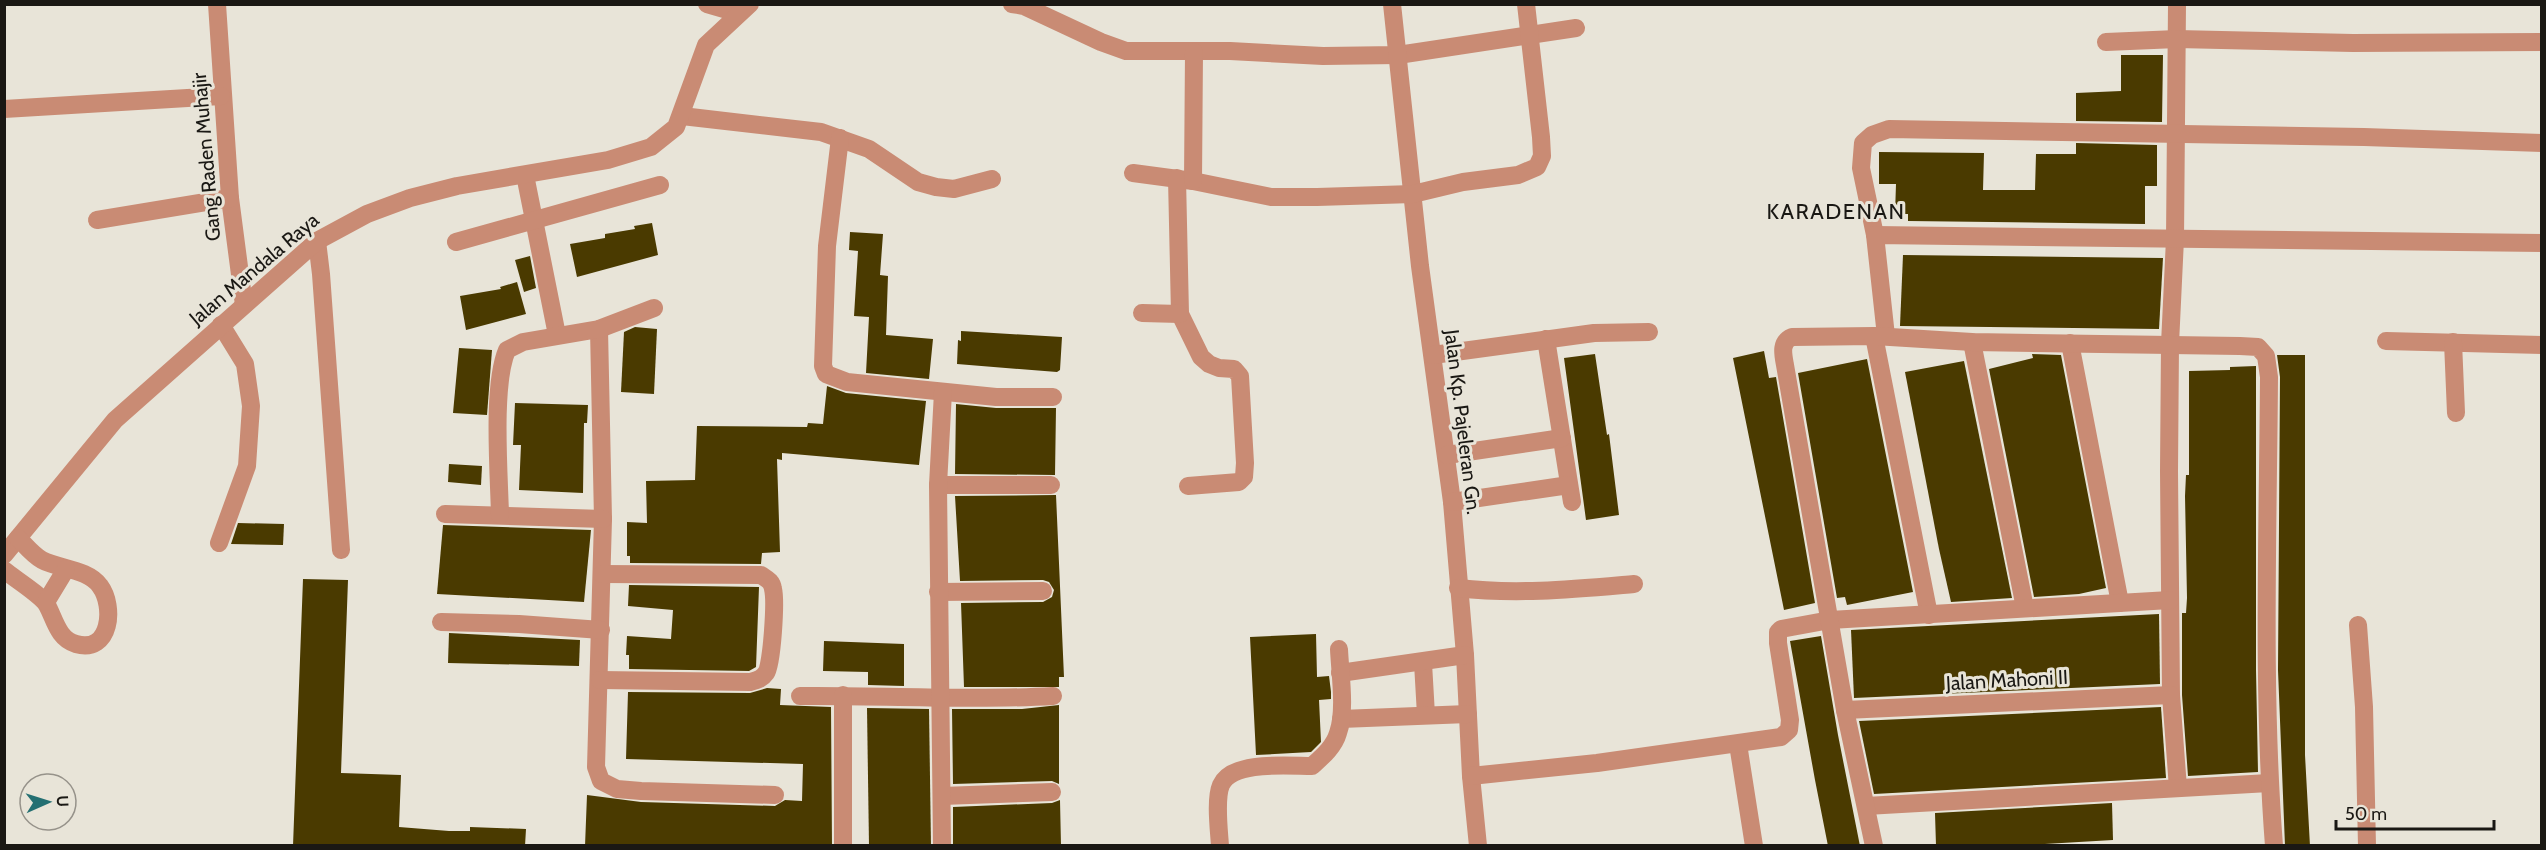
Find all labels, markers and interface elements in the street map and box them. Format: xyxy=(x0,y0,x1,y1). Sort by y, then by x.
street label: Gang Raden Muhajir xyxy=(187,71,225,242)
district label: KARADENAN xyxy=(1766,198,1906,225)
street label: Jalan Mandala Raya xyxy=(184,208,324,331)
street label: Jalan Kp. Pajeleran Gn. xyxy=(1440,327,1486,516)
street label: Jalan Mahoni II xyxy=(1944,665,2069,695)
north arrow xyxy=(18,772,78,832)
scale bar xyxy=(2336,793,2494,831)
text: U xyxy=(53,795,72,807)
text: 50 m xyxy=(2345,803,2387,825)

